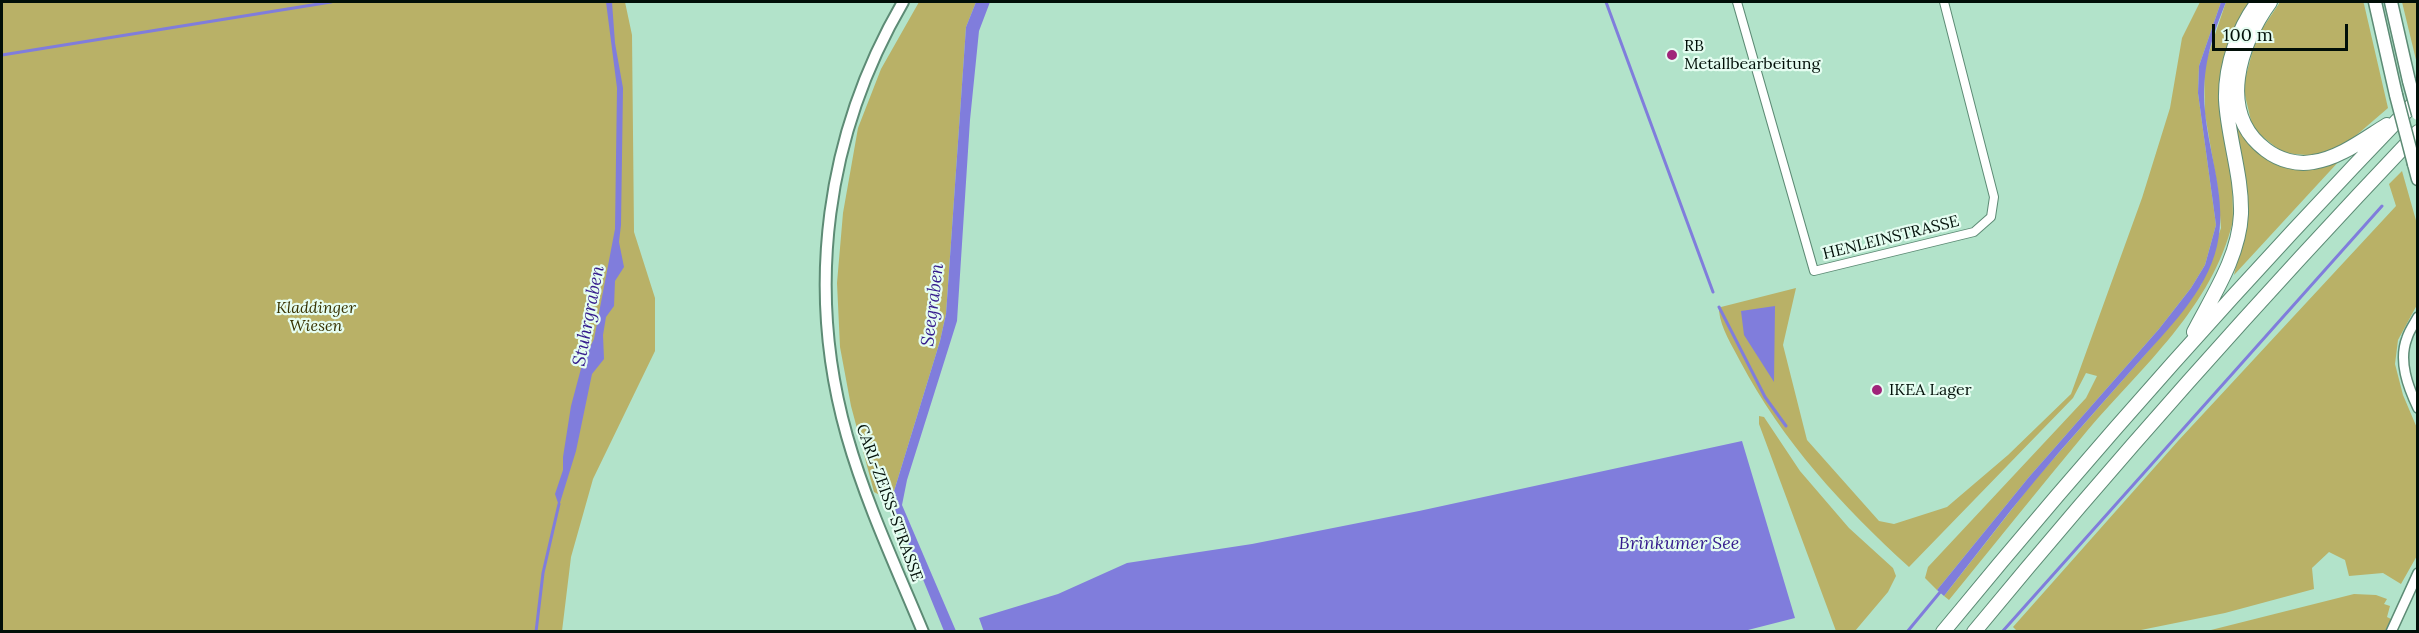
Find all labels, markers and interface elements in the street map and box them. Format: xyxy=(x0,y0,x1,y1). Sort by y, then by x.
scale bar xyxy=(2215,12,2352,50)
text: 100 m xyxy=(2223,23,2273,46)
place label: RB Metallbearbeitung xyxy=(1684,36,1820,74)
marker: RB Metallbearbeitung xyxy=(1665,48,1679,62)
street label: HENLEINSTRASSE xyxy=(1821,212,1961,264)
water label: Seegraben xyxy=(917,262,949,348)
water label: Stuhrgraben xyxy=(569,264,609,368)
park label: Kladdinger Wiesen xyxy=(276,298,356,336)
place label: IKEA Lager xyxy=(1889,380,1972,400)
marker: IKEA Lager xyxy=(1870,383,1884,397)
street label: CARL-ZEISS-STRASSE xyxy=(852,422,926,584)
water label: Brinkumer See xyxy=(1619,533,1739,555)

